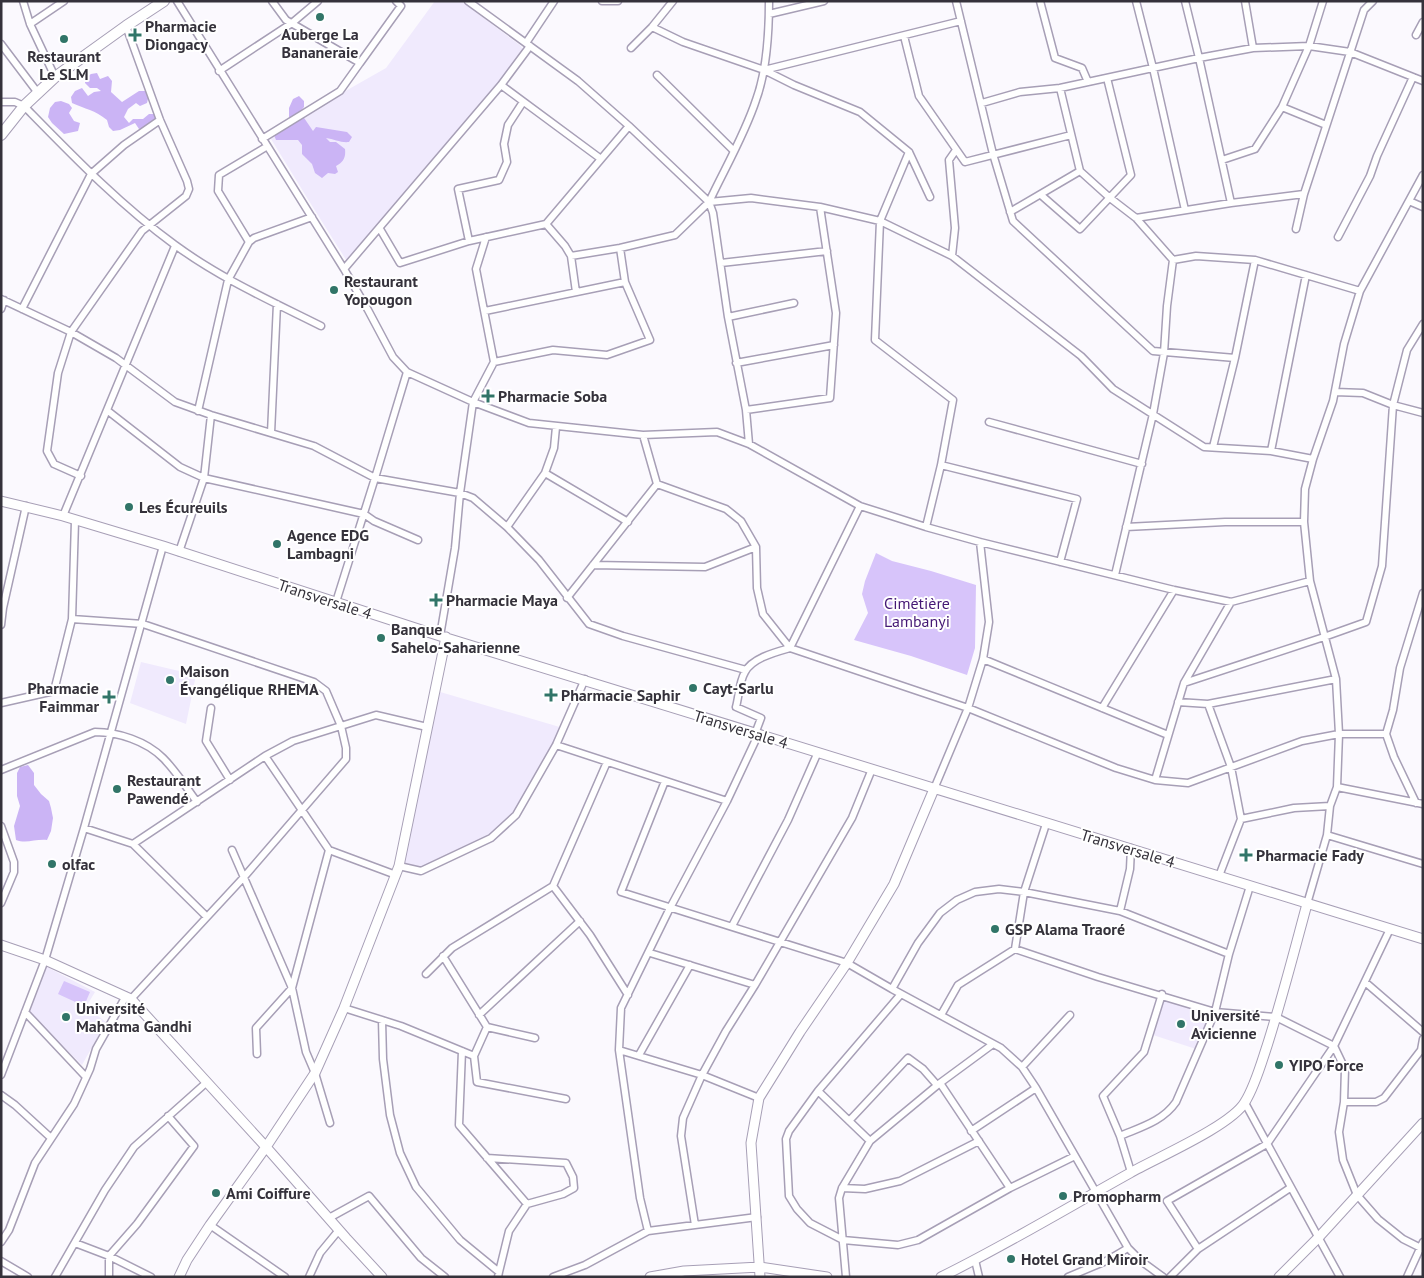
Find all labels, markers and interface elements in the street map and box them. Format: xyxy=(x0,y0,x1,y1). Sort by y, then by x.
marker: Auberge La Bananeraie xyxy=(314,11,326,23)
place label: Pharmacie Diongacy xyxy=(145,16,217,54)
place label: Auberge La Bananeraie xyxy=(281,24,359,62)
marker: Pharmacie Diongacy xyxy=(129,29,141,41)
marker: Restaurant Le SLM xyxy=(58,33,70,45)
place label: Restaurant Le SLM xyxy=(27,46,101,84)
place label: Restaurant Yopougon xyxy=(343,271,418,309)
marker: Restaurant Yopougon xyxy=(328,284,340,296)
place label: Pharmacie Soba xyxy=(498,386,607,406)
marker: Pharmacie Soba xyxy=(482,390,494,402)
place label: Les Écureuils xyxy=(139,497,228,517)
marker: Les Écureuils xyxy=(123,501,135,513)
place label: Agence EDG Lambagni xyxy=(287,525,369,563)
marker: Agence EDG Lambagni xyxy=(271,538,283,550)
street label: Transversale 4 xyxy=(275,574,375,624)
place label: Pharmacie Maya xyxy=(446,590,558,610)
park label: Cimétière Lambanyi xyxy=(884,593,950,631)
marker: Pharmacie Maya xyxy=(430,594,442,606)
place label: Banque Sahelo-Saharienne xyxy=(391,619,520,657)
marker: Banque Sahelo-Saharienne xyxy=(375,632,387,644)
place label: Maison Évangélique RHEMA xyxy=(180,661,319,699)
marker: Maison Évangélique RHEMA xyxy=(164,674,176,686)
place label: Pharmacie Faimmar xyxy=(27,678,99,716)
place label: Cayt-Sarlu xyxy=(703,678,774,698)
marker: Cayt-Sarlu xyxy=(687,682,699,694)
place label: Pharmacie Saphir xyxy=(561,685,681,705)
marker: Pharmacie Saphir xyxy=(545,689,557,701)
marker: Pharmacie Faimmar xyxy=(103,691,115,703)
street label: Transversale 4 xyxy=(691,705,791,753)
place label: Restaurant Pawendé xyxy=(127,770,201,808)
marker: Restaurant Pawendé xyxy=(111,783,123,795)
street label: Transversale 4 xyxy=(1078,824,1178,872)
place label: Pharmacie Fady xyxy=(1256,845,1364,865)
marker: Pharmacie Fady xyxy=(1240,849,1252,861)
place label: olfac xyxy=(62,854,95,874)
marker: olfac xyxy=(46,858,58,870)
place label: GSP Alama Traoré xyxy=(1005,919,1125,939)
marker: GSP Alama Traoré xyxy=(989,923,1001,935)
place label: Université Mahatma Gandhi xyxy=(76,998,192,1036)
place label: Université Avicienne xyxy=(1191,1005,1260,1043)
marker: Université Mahatma Gandhi xyxy=(60,1011,72,1023)
marker: Université Avicienne xyxy=(1175,1018,1187,1030)
place label: YIPO Force xyxy=(1288,1055,1364,1075)
marker: YIPO Force xyxy=(1273,1059,1285,1071)
place label: Ami Coiffure xyxy=(226,1183,311,1203)
place label: Promopharm xyxy=(1073,1186,1161,1206)
marker: Ami Coiffure xyxy=(210,1187,222,1199)
marker: Promopharm xyxy=(1057,1190,1069,1202)
place label: Hotel Grand Miroir xyxy=(1021,1249,1148,1269)
marker: Hotel Grand Miroir xyxy=(1005,1253,1017,1265)

